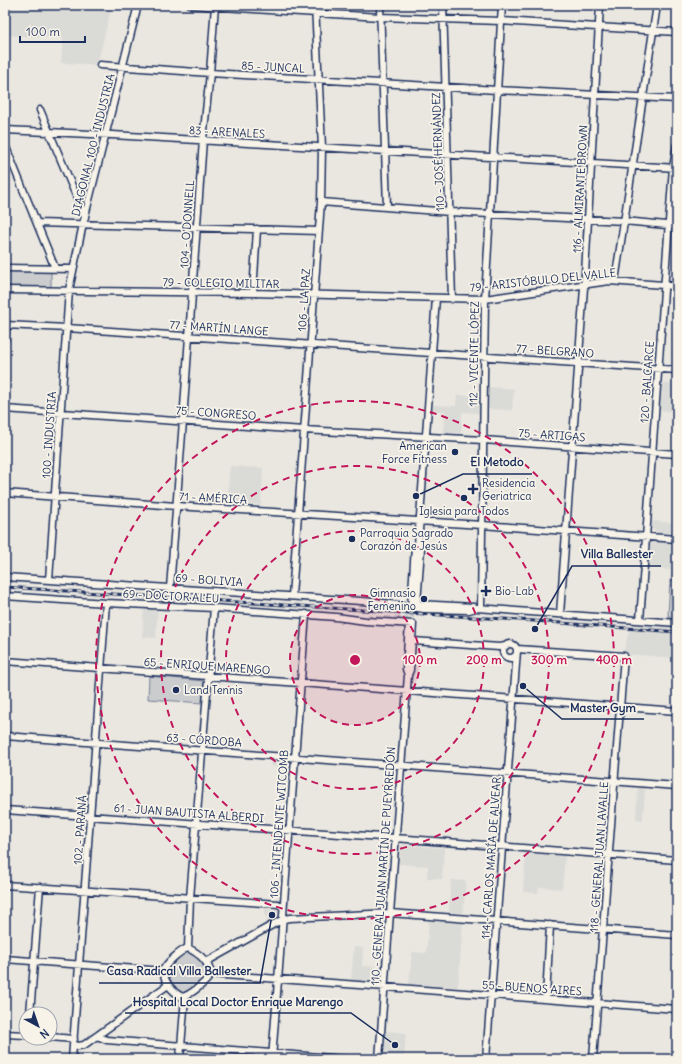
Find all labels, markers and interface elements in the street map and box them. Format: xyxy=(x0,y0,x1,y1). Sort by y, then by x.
scale bar xyxy=(20,18,85,44)
text: 100 m xyxy=(26,24,60,39)
street label: 85 - JUNCAL xyxy=(241,58,305,76)
street label: DIAGONAL 100 - INDUSTRIA xyxy=(69,72,117,218)
street label: 110 - JOSÉ HERNÁNDEZ xyxy=(428,92,447,212)
street label: 83 - ARENALES xyxy=(189,123,265,141)
street label: 116 - ALMIRANTE BROWN xyxy=(570,124,590,254)
street label: 104 - O'DONNELL xyxy=(177,179,197,269)
street label: 79 - ARISTÓBULO DEL VALLE xyxy=(469,264,617,295)
street label: 106 - LA PAZ xyxy=(295,268,313,332)
street label: 79 - COLEGIO MILITAR xyxy=(162,275,280,291)
street label: 112 - VICENTE LÓPEZ xyxy=(465,301,482,407)
street label: 77 - MARTÍN LANGE xyxy=(169,317,269,338)
street label: 120 - BALCARCE xyxy=(637,340,657,424)
street label: 77 - BELGRANO xyxy=(516,341,594,361)
street label: 100 - INDUSTRIA xyxy=(39,391,59,479)
street label: 75 - CONGRESO xyxy=(175,403,257,423)
street label: 75 - ARTIGAS xyxy=(518,426,586,444)
place label: American Force Fitness xyxy=(382,439,447,466)
marker: American Force Fitness xyxy=(450,447,460,457)
callout: El Metodo xyxy=(463,450,532,474)
text: El Metodo xyxy=(470,454,524,469)
place label: Residencia Geriatrica xyxy=(482,476,535,503)
marker: Residencia Geriatrica xyxy=(467,483,479,495)
street label: 71 - AMÉRICA xyxy=(179,488,247,507)
marker: Iglesia para Todos xyxy=(459,493,469,503)
place label: Iglesia para Todos xyxy=(419,504,509,518)
place label: Parroquia Sagrado Corazón de Jesús xyxy=(360,526,453,553)
marker: Parroquia Sagrado Corazón de Jesús xyxy=(347,534,357,544)
callout: Villa Ballester xyxy=(572,542,661,566)
text: Villa Ballester xyxy=(581,546,653,561)
street label: 69 - BOLIVIA xyxy=(175,571,243,589)
place label: Bio-Lab xyxy=(495,584,534,598)
marker: Bio-Lab xyxy=(480,585,492,597)
street label: 69 - DOCTOR ALEU xyxy=(122,586,220,606)
place label: Gimnasio Femenino xyxy=(367,586,416,613)
marker: Gimnasio Femenino xyxy=(419,594,429,604)
text: 100 m xyxy=(403,652,437,667)
text: 200 m xyxy=(466,652,502,667)
text: 300 m xyxy=(531,652,567,667)
text: 400 m xyxy=(596,652,633,667)
centre of rings xyxy=(348,653,362,667)
street label: 65 - ENRIQUE MARENGO xyxy=(143,655,271,677)
place label: Land Tennis xyxy=(184,683,243,697)
marker: Land Tennis xyxy=(171,685,181,695)
callout: Master Gym xyxy=(562,695,644,719)
text: Master Gym xyxy=(570,700,637,716)
street label: 63 - CÓRDOBA xyxy=(166,729,242,750)
street label: 110 - GENERAL JUAN MARTÍN DE PUEYRREDÓN xyxy=(367,746,398,986)
street label: 106 - INTENDENTE WITCOMB xyxy=(267,749,291,899)
street label: 114 - CARLOS MARÍA DE ALVEAR xyxy=(477,776,504,940)
street label: 118 - GENERAL JUAN LAVALLE xyxy=(587,781,611,933)
street label: 102 - PARANÁ xyxy=(70,795,89,865)
street label: 61 - JUAN BAUTISTA ALBERDI xyxy=(113,801,265,825)
callout: Casa Radical Villa Ballester xyxy=(99,959,260,983)
text: Casa Radical Villa Ballester xyxy=(107,963,252,978)
street label: 55 - BUENOS AIRES xyxy=(482,978,582,998)
callout: Hospital Local Doctor Enrique Marengo xyxy=(125,989,351,1013)
text: Hospital Local Doctor Enrique Marengo xyxy=(133,994,344,1010)
north arrow xyxy=(18,1006,58,1046)
text: N xyxy=(37,1026,52,1041)

